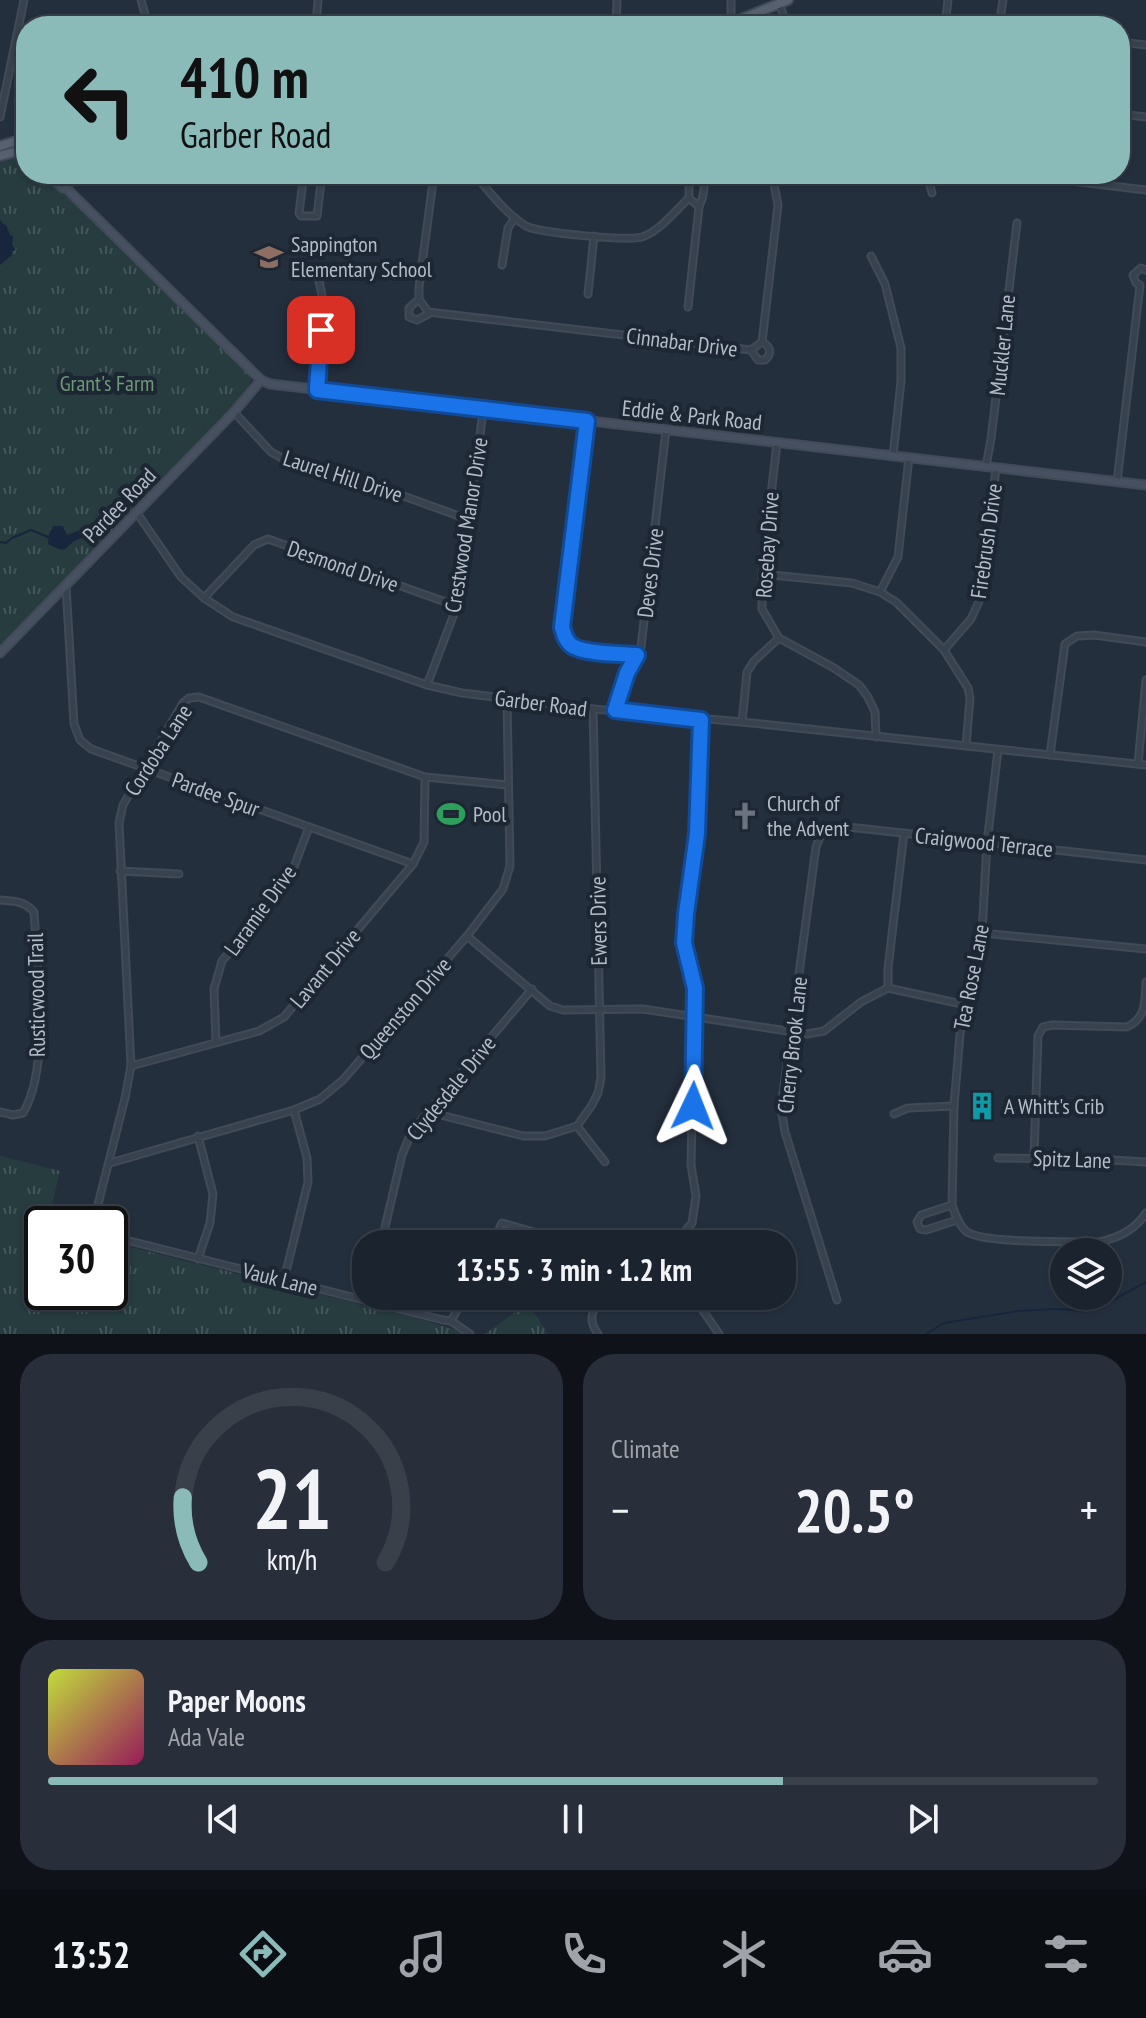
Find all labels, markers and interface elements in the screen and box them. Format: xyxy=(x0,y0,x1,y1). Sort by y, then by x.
text: 410 m xyxy=(180,41,309,113)
icon: left xyxy=(48,48,152,152)
text: Garber Road xyxy=(180,111,331,158)
place label: Sappington Elementary School xyxy=(291,230,433,283)
school or university icon: Sappington Elementary School xyxy=(254,242,284,272)
street label: Muckler Lane xyxy=(983,293,1021,397)
pin xyxy=(287,296,355,364)
icon: arrive xyxy=(299,308,343,352)
street label: Cinnabar Drive xyxy=(625,321,739,363)
park label: Grant's Farm xyxy=(60,369,154,397)
street label: Eddie & Park Road xyxy=(621,394,763,436)
street label: Crestwood Manor Drive xyxy=(438,435,494,615)
street label: Laurel Hill Drive xyxy=(280,444,406,508)
street label: Pardee Road xyxy=(76,462,162,548)
street label: Firebrush Drive xyxy=(964,482,1008,600)
street label: Rosebay Drive xyxy=(749,491,785,599)
street label: Deves Drive xyxy=(631,527,669,619)
street label: Desmond Drive xyxy=(284,534,402,598)
street label: Garber Road xyxy=(493,683,589,723)
street label: Cordoba Lane xyxy=(118,699,198,801)
street label: Pardee Spur xyxy=(168,765,264,823)
place label: Church of the Advent xyxy=(767,789,849,842)
sports icon: Pool xyxy=(436,799,466,829)
place label: Pool xyxy=(473,800,507,828)
church icon: Church of the Advent xyxy=(730,801,760,831)
street label: Craigwood Terrace xyxy=(914,821,1054,863)
street label: Laramie Drive xyxy=(218,859,302,961)
street label: Ewers Drive xyxy=(583,876,613,966)
street label: Lavant Drive xyxy=(284,922,366,1014)
street label: Tea Rose Lane xyxy=(947,922,995,1032)
street label: Rusticwood Trail xyxy=(21,932,51,1057)
street label: Queenston Drive xyxy=(353,951,457,1065)
street label: Cherry Brook Lane xyxy=(771,975,813,1115)
street label: Clydesdale Drive xyxy=(400,1030,502,1146)
position arrow xyxy=(651,1064,735,1148)
building icon: A Whitt's Crib xyxy=(967,1091,997,1121)
place label: A Whitt's Crib xyxy=(1004,1092,1104,1120)
street label: Spitz Lane xyxy=(1032,1144,1112,1174)
speed limit sign: 30 xyxy=(24,1206,128,1310)
map controls xyxy=(1050,1238,1122,1310)
button: layers xyxy=(1050,1238,1122,1310)
text: 13:55 · 3 min · 1.2 km xyxy=(456,1250,692,1289)
street label: Vauk Lane xyxy=(238,1256,321,1302)
text: Climate xyxy=(611,1432,680,1465)
text: 21 xyxy=(252,1444,331,1552)
text: 20.5° xyxy=(794,1471,915,1549)
text: − xyxy=(611,1481,629,1538)
text: + xyxy=(1080,1481,1098,1538)
text: km/h xyxy=(266,1541,317,1578)
text: Paper Moons xyxy=(168,1681,306,1720)
text: Ada Vale xyxy=(168,1720,245,1753)
icon: previous xyxy=(201,1797,245,1841)
icon: pause xyxy=(551,1797,595,1841)
icon: next xyxy=(901,1797,945,1841)
icon: directions xyxy=(235,1926,291,1982)
icon: music xyxy=(395,1926,451,1982)
icon: phone xyxy=(556,1926,612,1982)
icon: climate xyxy=(716,1926,772,1982)
icon: car xyxy=(877,1926,933,1982)
icon: filters xyxy=(1038,1926,1094,1982)
text: 13:52 xyxy=(52,1931,130,1978)

